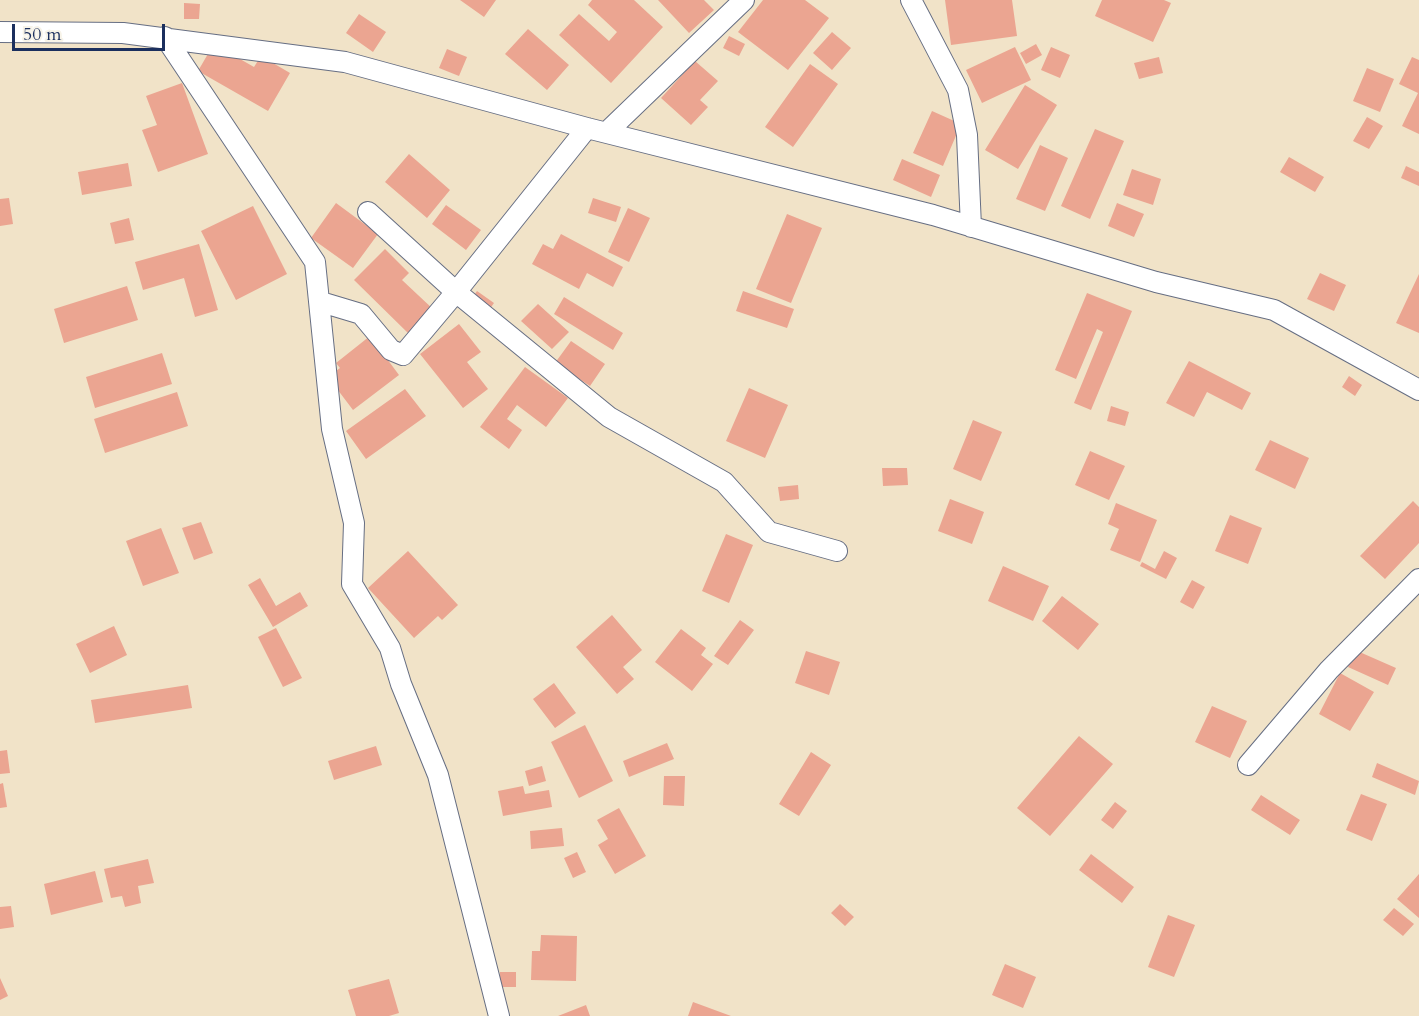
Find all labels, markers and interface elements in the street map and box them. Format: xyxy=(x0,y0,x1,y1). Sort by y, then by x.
scale bar xyxy=(15,12,168,50)
text: 50 m xyxy=(23,22,62,47)

